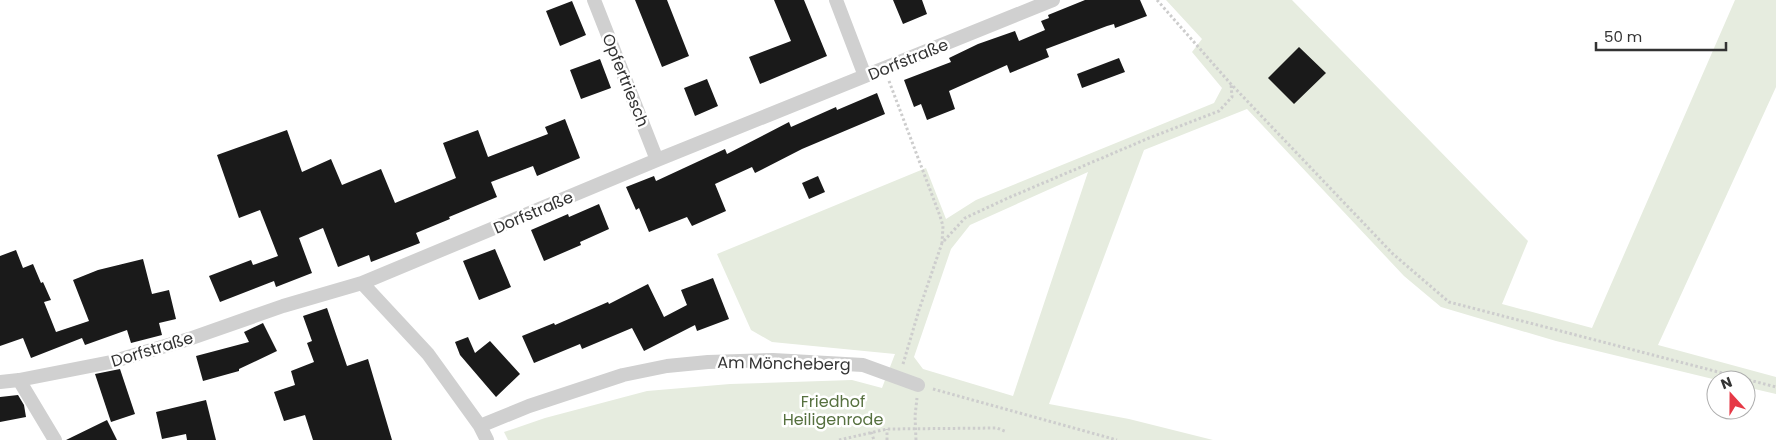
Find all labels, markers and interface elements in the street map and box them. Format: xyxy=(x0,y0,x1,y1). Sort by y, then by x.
scale bar xyxy=(1596,20,1726,52)
text: 50 m xyxy=(1604,26,1642,47)
street label: Opfertriesch xyxy=(596,30,655,130)
street label: Dorfstraße xyxy=(865,33,952,86)
street label: Dorfstraße xyxy=(490,185,577,240)
street label: Dorfstraße xyxy=(108,326,196,373)
street label: Am Möncheberg xyxy=(717,351,851,376)
north arrow xyxy=(1706,370,1756,420)
text: N xyxy=(1718,372,1735,394)
park label: Friedhof Heiligenrode xyxy=(783,390,883,431)

